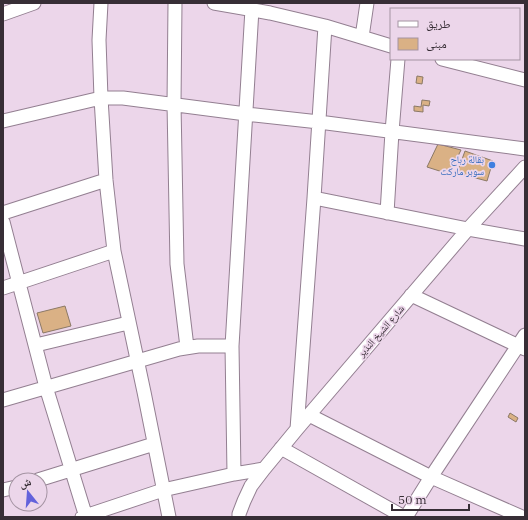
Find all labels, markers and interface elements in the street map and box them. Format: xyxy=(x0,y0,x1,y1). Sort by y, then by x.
legend xyxy=(390,8,520,60)
text: طريق xyxy=(426,16,451,31)
text: مبنى xyxy=(426,36,447,51)
place label: بقالة رباح سوبر ماركت xyxy=(440,153,484,178)
marker: بقالة رباح سوبر ماركت xyxy=(487,160,497,170)
street label: شارع الشيخ النذير xyxy=(354,302,407,360)
north arrow xyxy=(8,472,48,512)
text: ش xyxy=(17,474,33,492)
scale bar xyxy=(392,486,469,512)
text: 50 m xyxy=(398,492,427,507)

